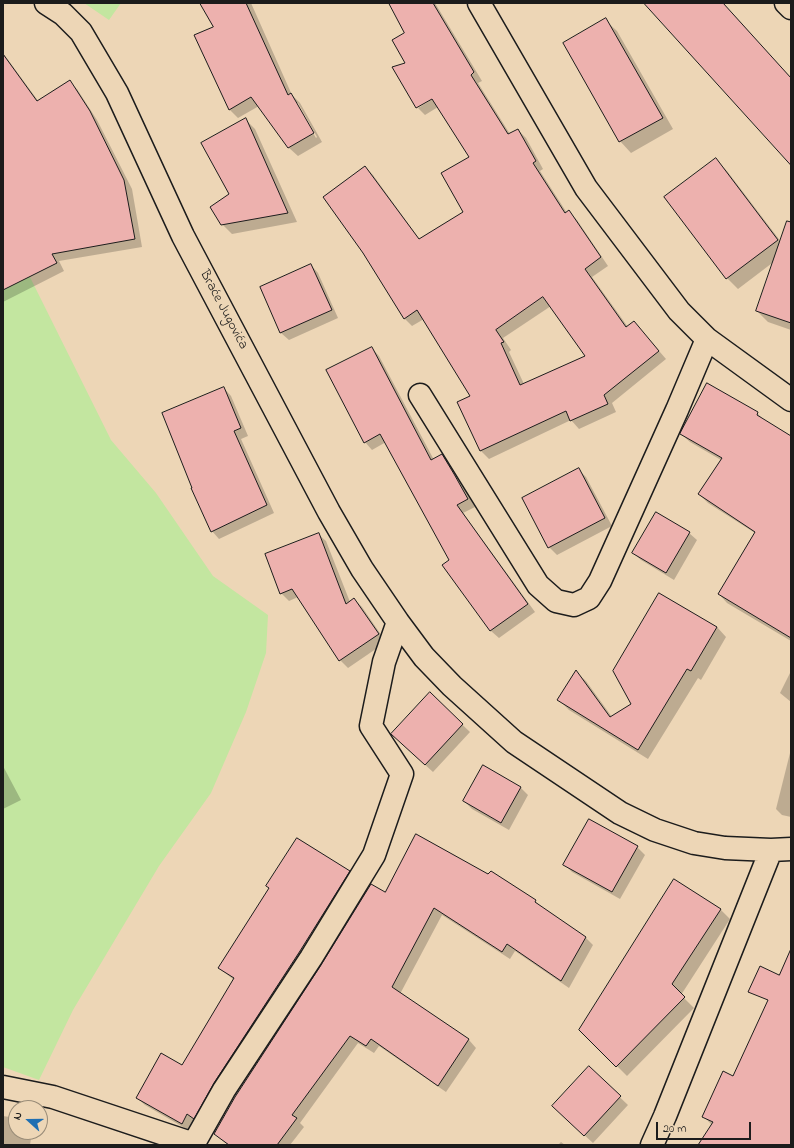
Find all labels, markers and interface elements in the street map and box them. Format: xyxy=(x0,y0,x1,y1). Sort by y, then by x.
street label: Braće Jugovića xyxy=(195,267,251,353)
north arrow xyxy=(8,1100,48,1140)
text: N xyxy=(9,1110,27,1122)
scale bar xyxy=(658,1114,753,1140)
text: 20 m xyxy=(663,1120,686,1138)

